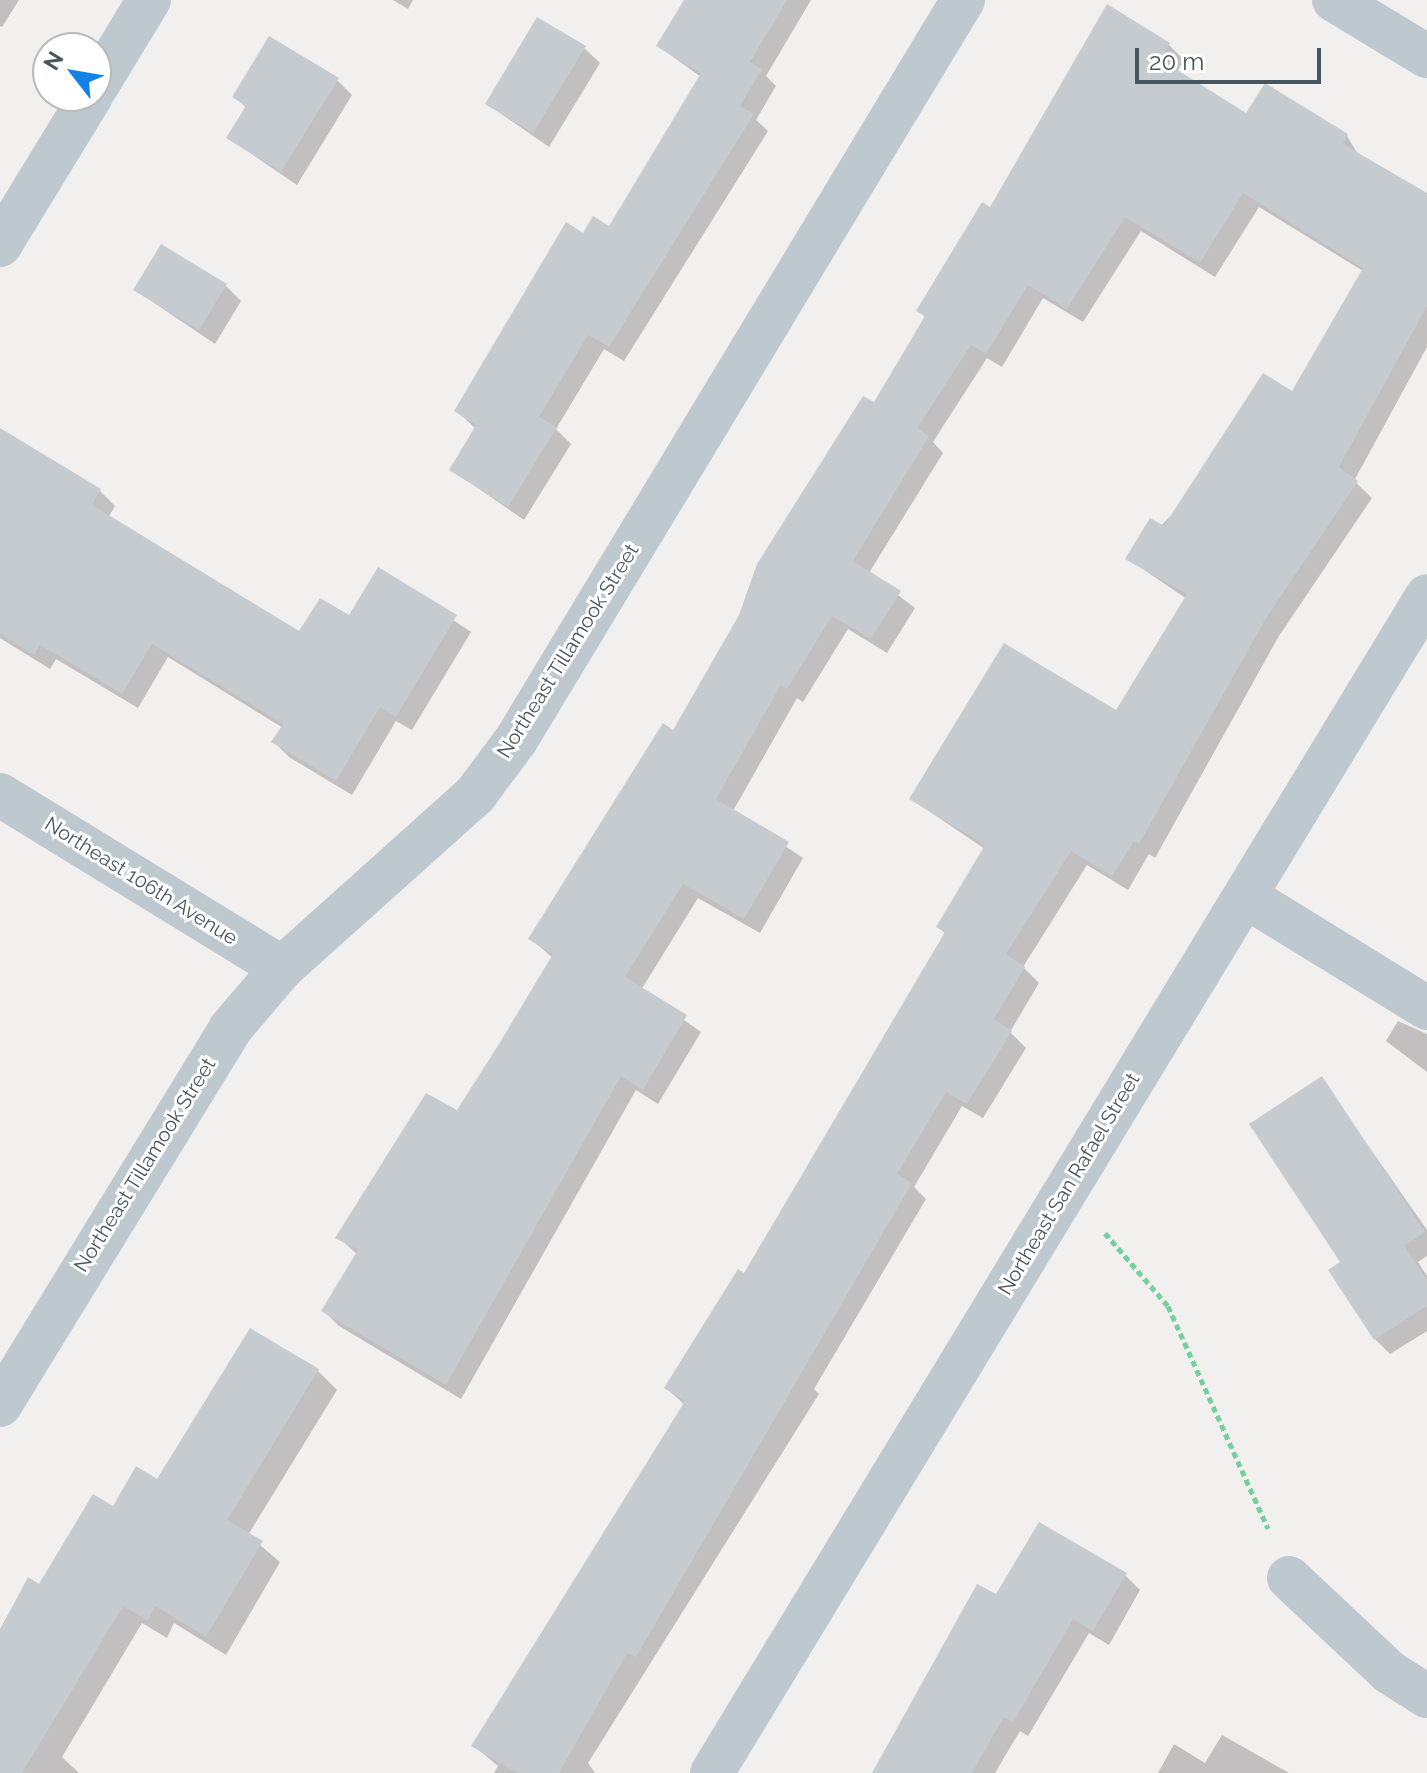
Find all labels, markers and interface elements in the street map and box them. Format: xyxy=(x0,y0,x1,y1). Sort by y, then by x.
north arrow xyxy=(32,32,112,112)
scale bar xyxy=(1139,32,1325,82)
text: N xyxy=(38,47,69,75)
text: 20 m xyxy=(1149,47,1204,76)
street label: Northeast Tillamook Street xyxy=(492,539,644,763)
street label: Northeast 106th Avenue xyxy=(40,812,242,950)
street label: Northeast Tillamook Street xyxy=(69,1053,221,1277)
street label: Northeast San Rafael Street xyxy=(993,1068,1145,1300)

